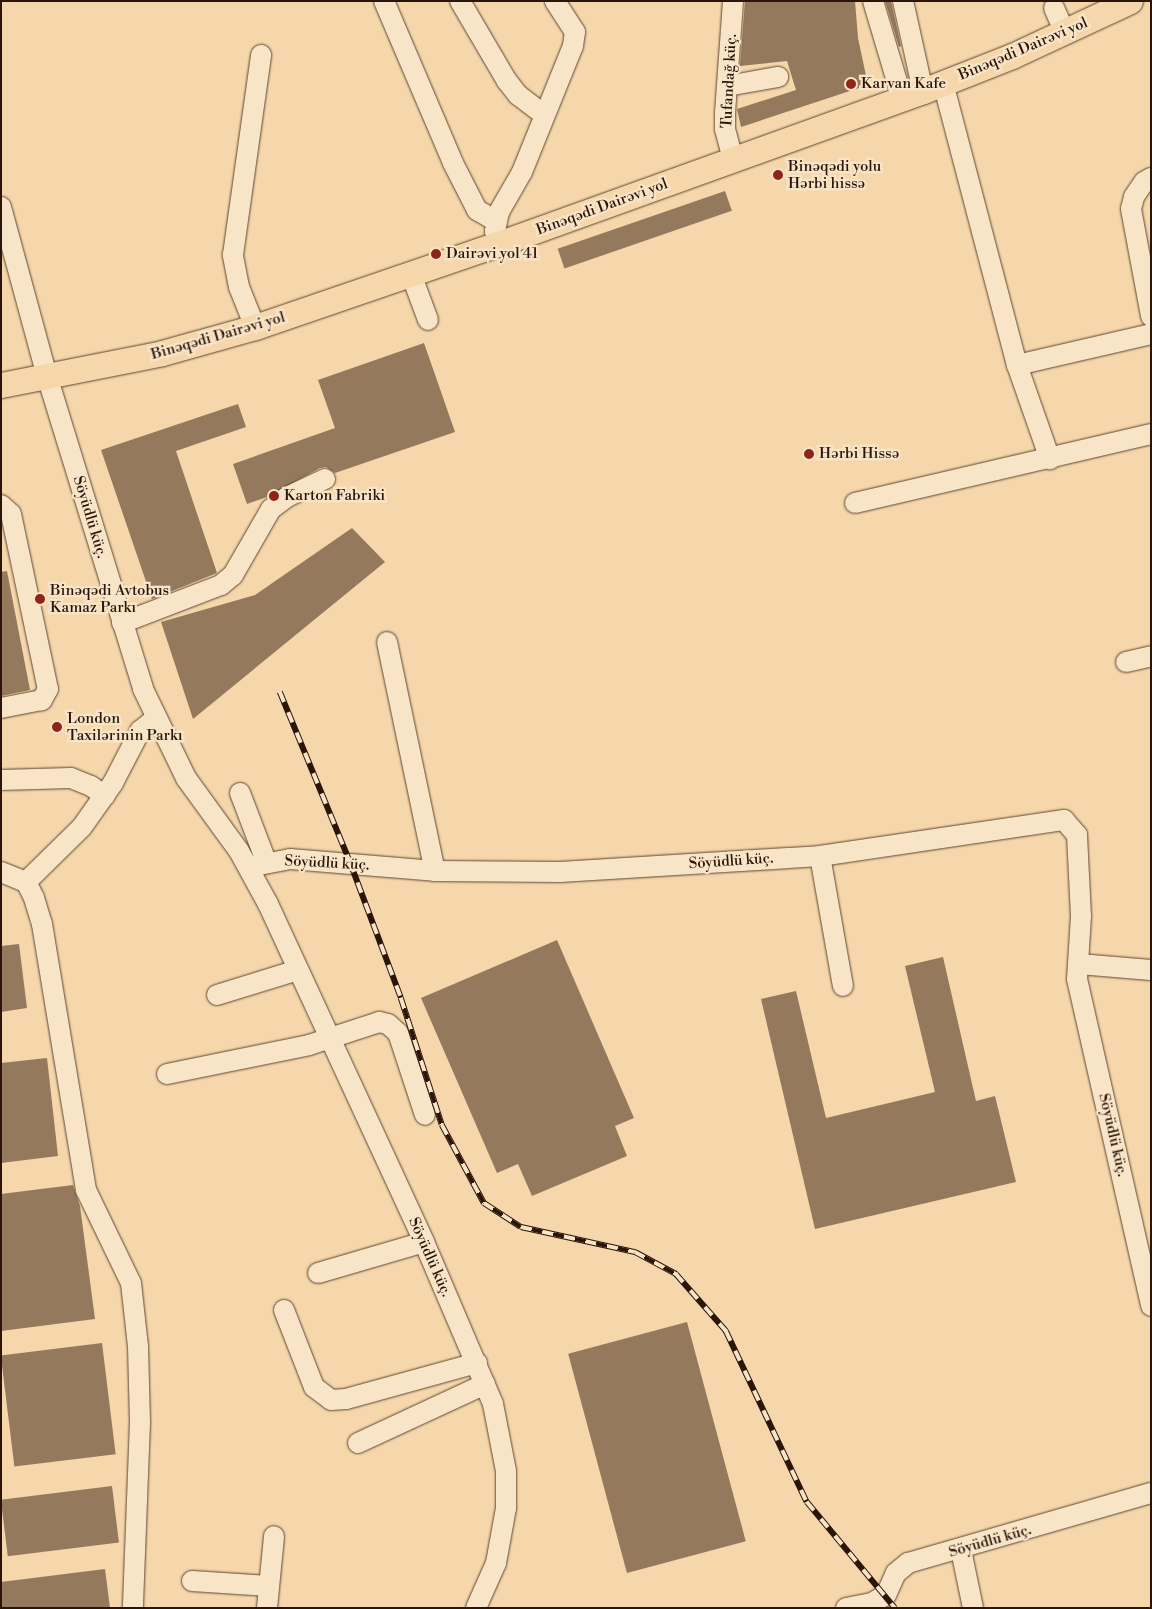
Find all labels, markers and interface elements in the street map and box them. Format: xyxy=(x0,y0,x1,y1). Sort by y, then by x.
street label: Binəqədi Dairəvi yol xyxy=(956,14,1090,84)
street label: Tufandağ küç. xyxy=(718,33,740,129)
place label: Karvan Kafe xyxy=(861,75,946,93)
marker: Karvan Kafe xyxy=(845,78,857,90)
place label: Binəqədi yolu Hərbi hissə xyxy=(788,157,881,192)
marker: Binəqədi yolu Hərbi hissə xyxy=(772,169,784,181)
street label: Binəqədi Dairəvi yol xyxy=(534,175,670,239)
place label: Dairəvi yol 41 xyxy=(446,245,538,263)
marker: Dairəvi yol 41 xyxy=(430,248,442,260)
street label: Binəqədi Dairəvi yol xyxy=(149,308,287,364)
place label: Hərbi Hissə xyxy=(819,445,899,463)
marker: Hərbi Hissə xyxy=(803,448,815,460)
street label: Söyüdlü küç. xyxy=(69,474,111,560)
place label: Karton Fabriki xyxy=(284,487,385,505)
marker: Karton Fabriki xyxy=(268,490,280,502)
place label: Binəqədi Avtobus Kamaz Parkı xyxy=(50,581,169,616)
marker: Binəqədi Avtobus Kamaz Parkı xyxy=(34,593,46,605)
place label: London Taxilərinin Parkı xyxy=(67,709,183,744)
marker: London Taxilərinin Parkı xyxy=(51,721,63,733)
street label: Söyüdlü küç. xyxy=(688,849,774,873)
street label: Söyüdlü küç. xyxy=(284,852,370,874)
street label: Söyüdlü küç. xyxy=(1095,1092,1131,1178)
street label: Söyüdlü küç. xyxy=(404,1215,456,1299)
street label: Söyüdlü küç. xyxy=(947,1521,1033,1561)

